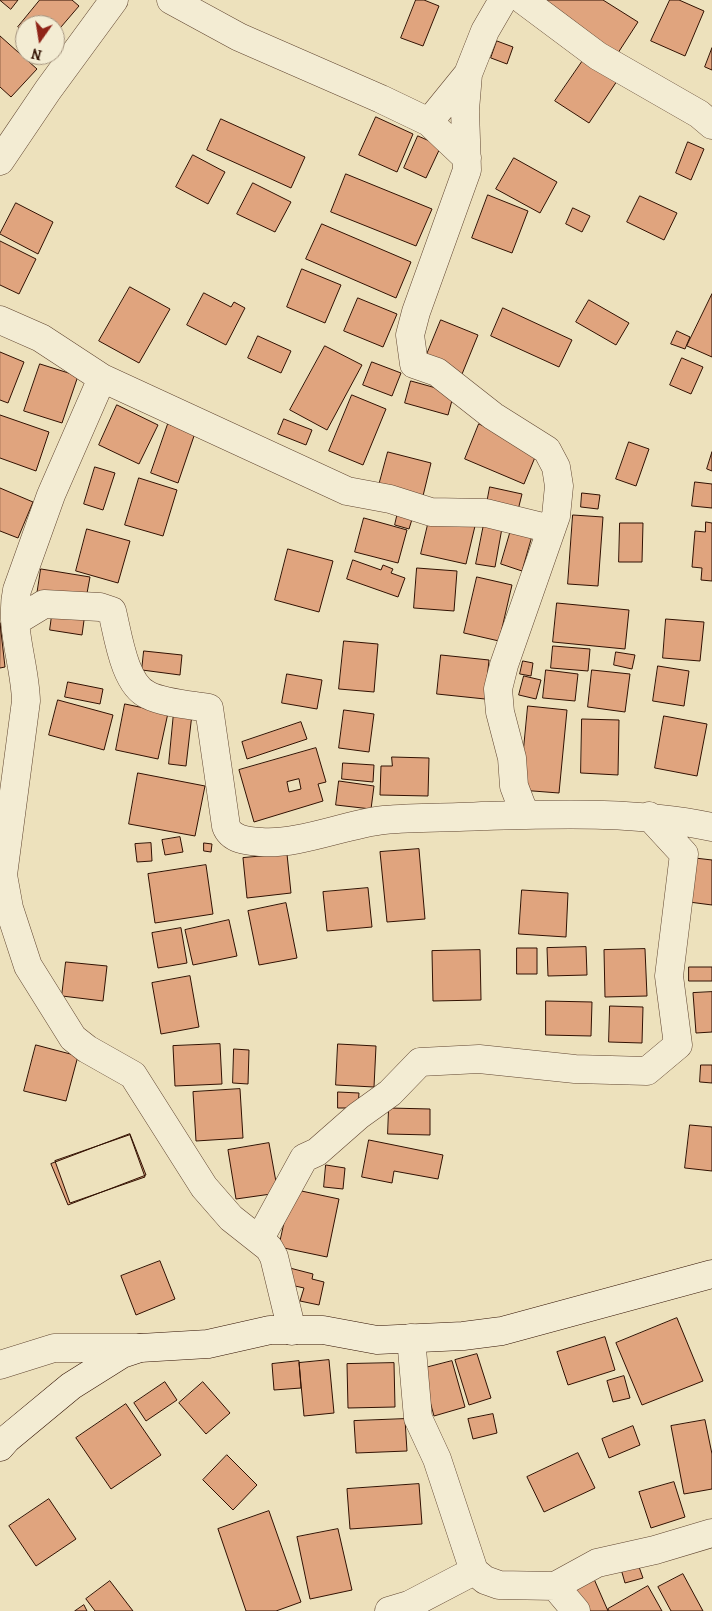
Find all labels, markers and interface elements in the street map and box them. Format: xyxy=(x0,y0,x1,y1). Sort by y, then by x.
north arrow xyxy=(15,15,65,65)
text: N xyxy=(30,44,44,65)

